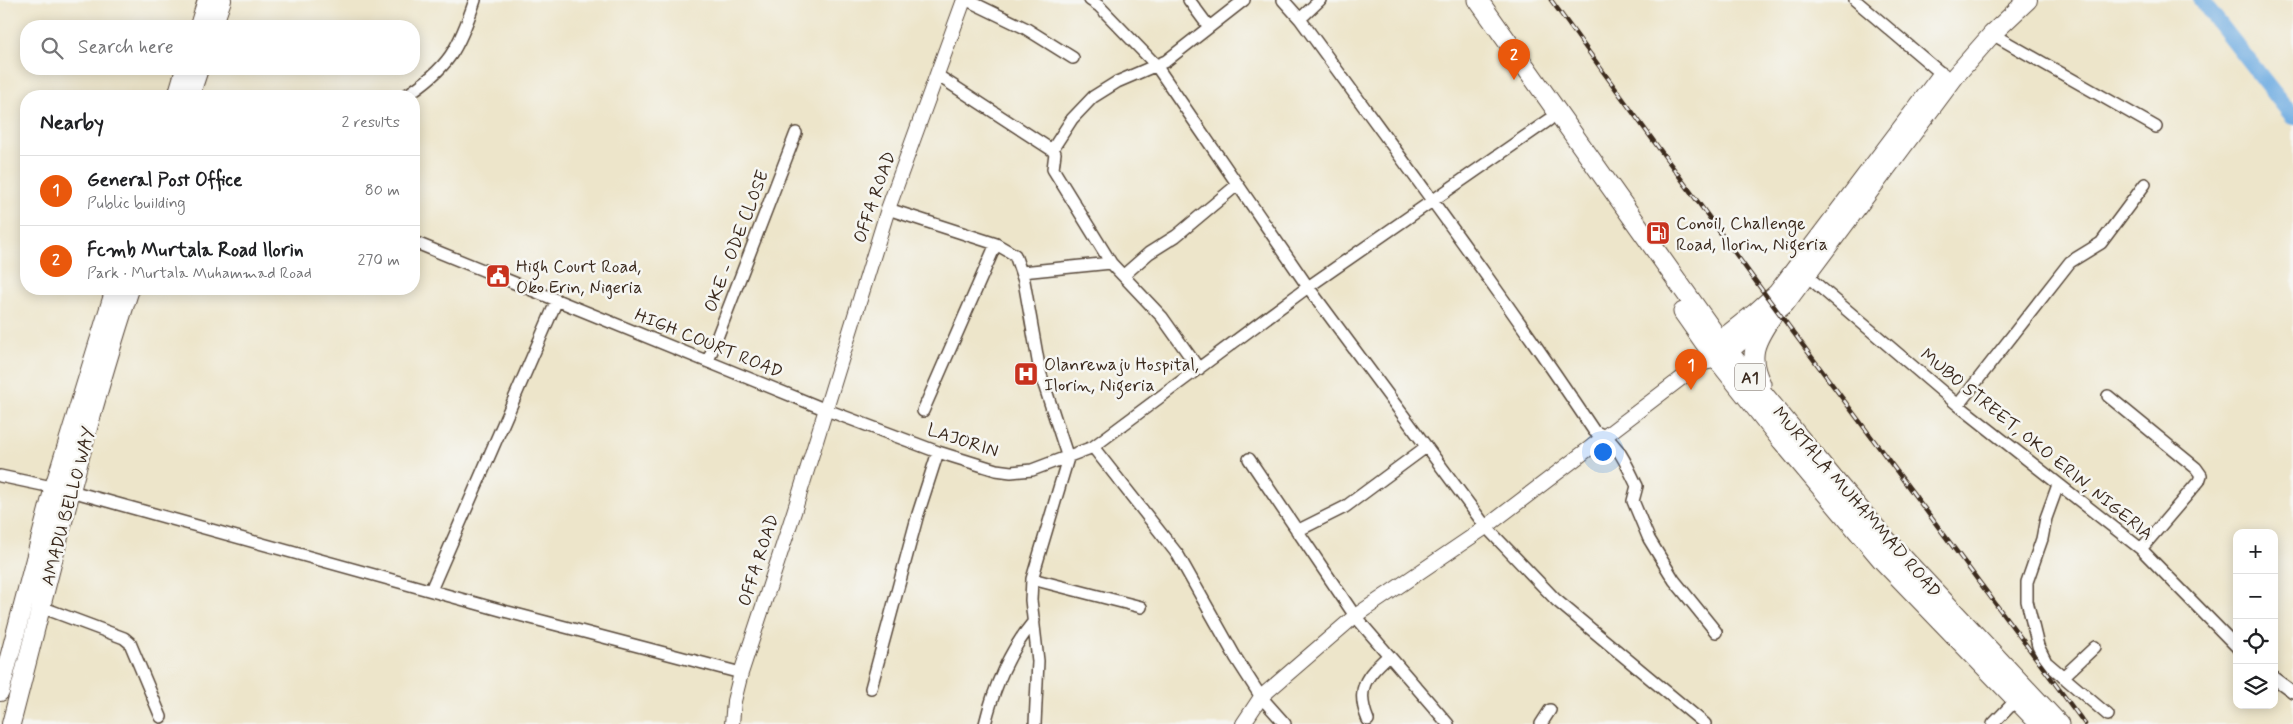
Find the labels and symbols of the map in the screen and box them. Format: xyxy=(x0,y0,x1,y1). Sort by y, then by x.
pin: 2 xyxy=(1498,39,1530,80)
street label: OFFA ROAD xyxy=(848,148,902,246)
street label: OKE - ODE CLOSE xyxy=(699,167,775,316)
place label: Conoil, Challenge Road, Ilorin, Nigeria xyxy=(1676,212,1828,259)
fuel station icon: Conoil, Challenge Road, Ilorin, Nigeria xyxy=(1645,220,1671,246)
place label: High Court Road, Oko Erin, Nigeria xyxy=(516,255,643,300)
public building icon: High Court Road, Oko Erin, Nigeria xyxy=(485,263,511,289)
street label: HIGH COURT ROAD xyxy=(631,303,786,385)
street label: MUBO STREET, OKO ERIN, NIGERIA xyxy=(1915,343,2158,546)
pin: 1 xyxy=(1675,349,1707,390)
place label: Olanrewaju Hospital, Ilorin, Nigeria xyxy=(1044,353,1199,400)
hospital icon: Olanrewaju Hospital, Ilorin, Nigeria xyxy=(1013,361,1039,387)
road number: A1 xyxy=(1735,364,1765,391)
street label: MURTALA MUHAMMAD ROAD xyxy=(1766,402,1946,603)
street label: LAJORIN xyxy=(924,418,1001,464)
street label: AMADU BELLO WAY xyxy=(36,424,102,588)
your location xyxy=(1590,439,1616,465)
street label: OFFA ROAD xyxy=(733,511,785,609)

